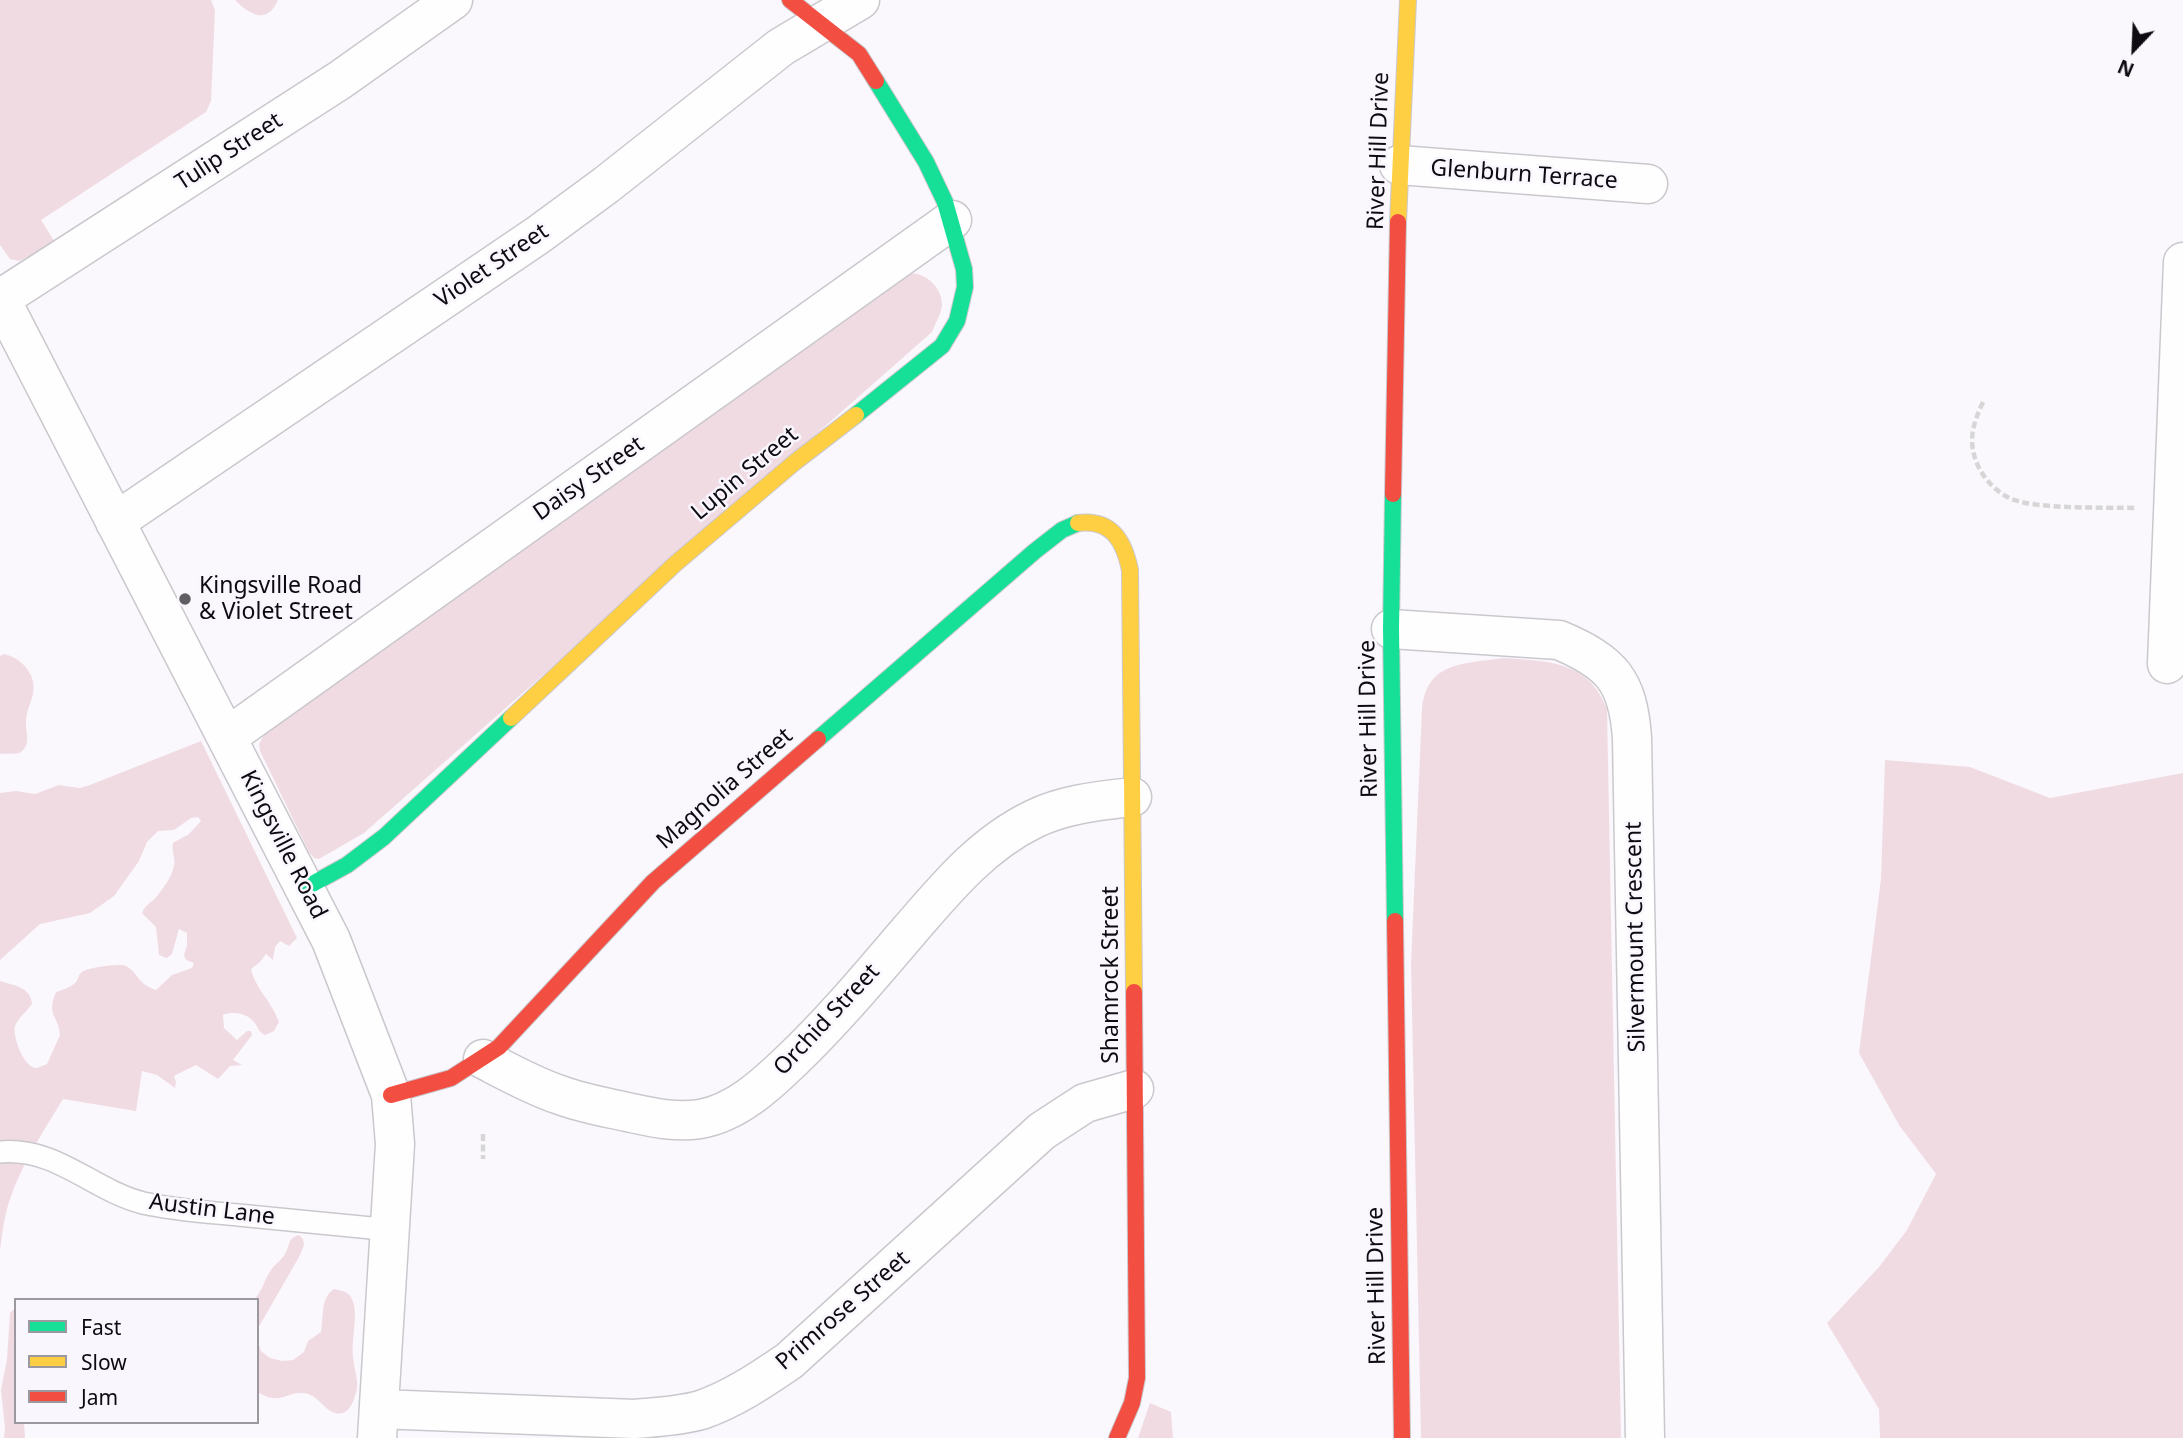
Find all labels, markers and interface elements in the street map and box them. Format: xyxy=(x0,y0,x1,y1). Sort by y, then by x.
north arrow xyxy=(2099,14,2169,84)
text: N xyxy=(2114,53,2138,83)
street label: River Hill Drive xyxy=(1362,72,1396,230)
street label: Tulip Street xyxy=(170,107,288,197)
street label: Glenburn Terrace xyxy=(1430,155,1618,195)
street label: Violet Street xyxy=(430,218,554,314)
street label: Lupin Street xyxy=(686,421,804,527)
street label: Daisy Street xyxy=(528,431,650,527)
place label: Kingsville Road & Violet Street xyxy=(199,572,362,626)
marker: Kingsville Road & Violet Street xyxy=(177,591,193,607)
street label: River Hill Drive xyxy=(1354,640,1384,798)
street label: Magnolia Street xyxy=(651,722,799,856)
street label: Kingsville Road xyxy=(234,766,332,924)
street label: Silvermount Crescent xyxy=(1620,821,1652,1053)
street label: Shamrock Street xyxy=(1097,886,1125,1064)
street label: Orchid Street xyxy=(768,958,886,1082)
street label: Austin Lane xyxy=(148,1189,276,1231)
street label: River Hill Drive xyxy=(1362,1207,1392,1365)
street label: Primrose Street xyxy=(771,1245,915,1377)
legend xyxy=(14,1298,259,1424)
text: Fast xyxy=(81,1313,121,1341)
text: Slow xyxy=(81,1348,127,1376)
text: Jam xyxy=(81,1383,118,1411)

